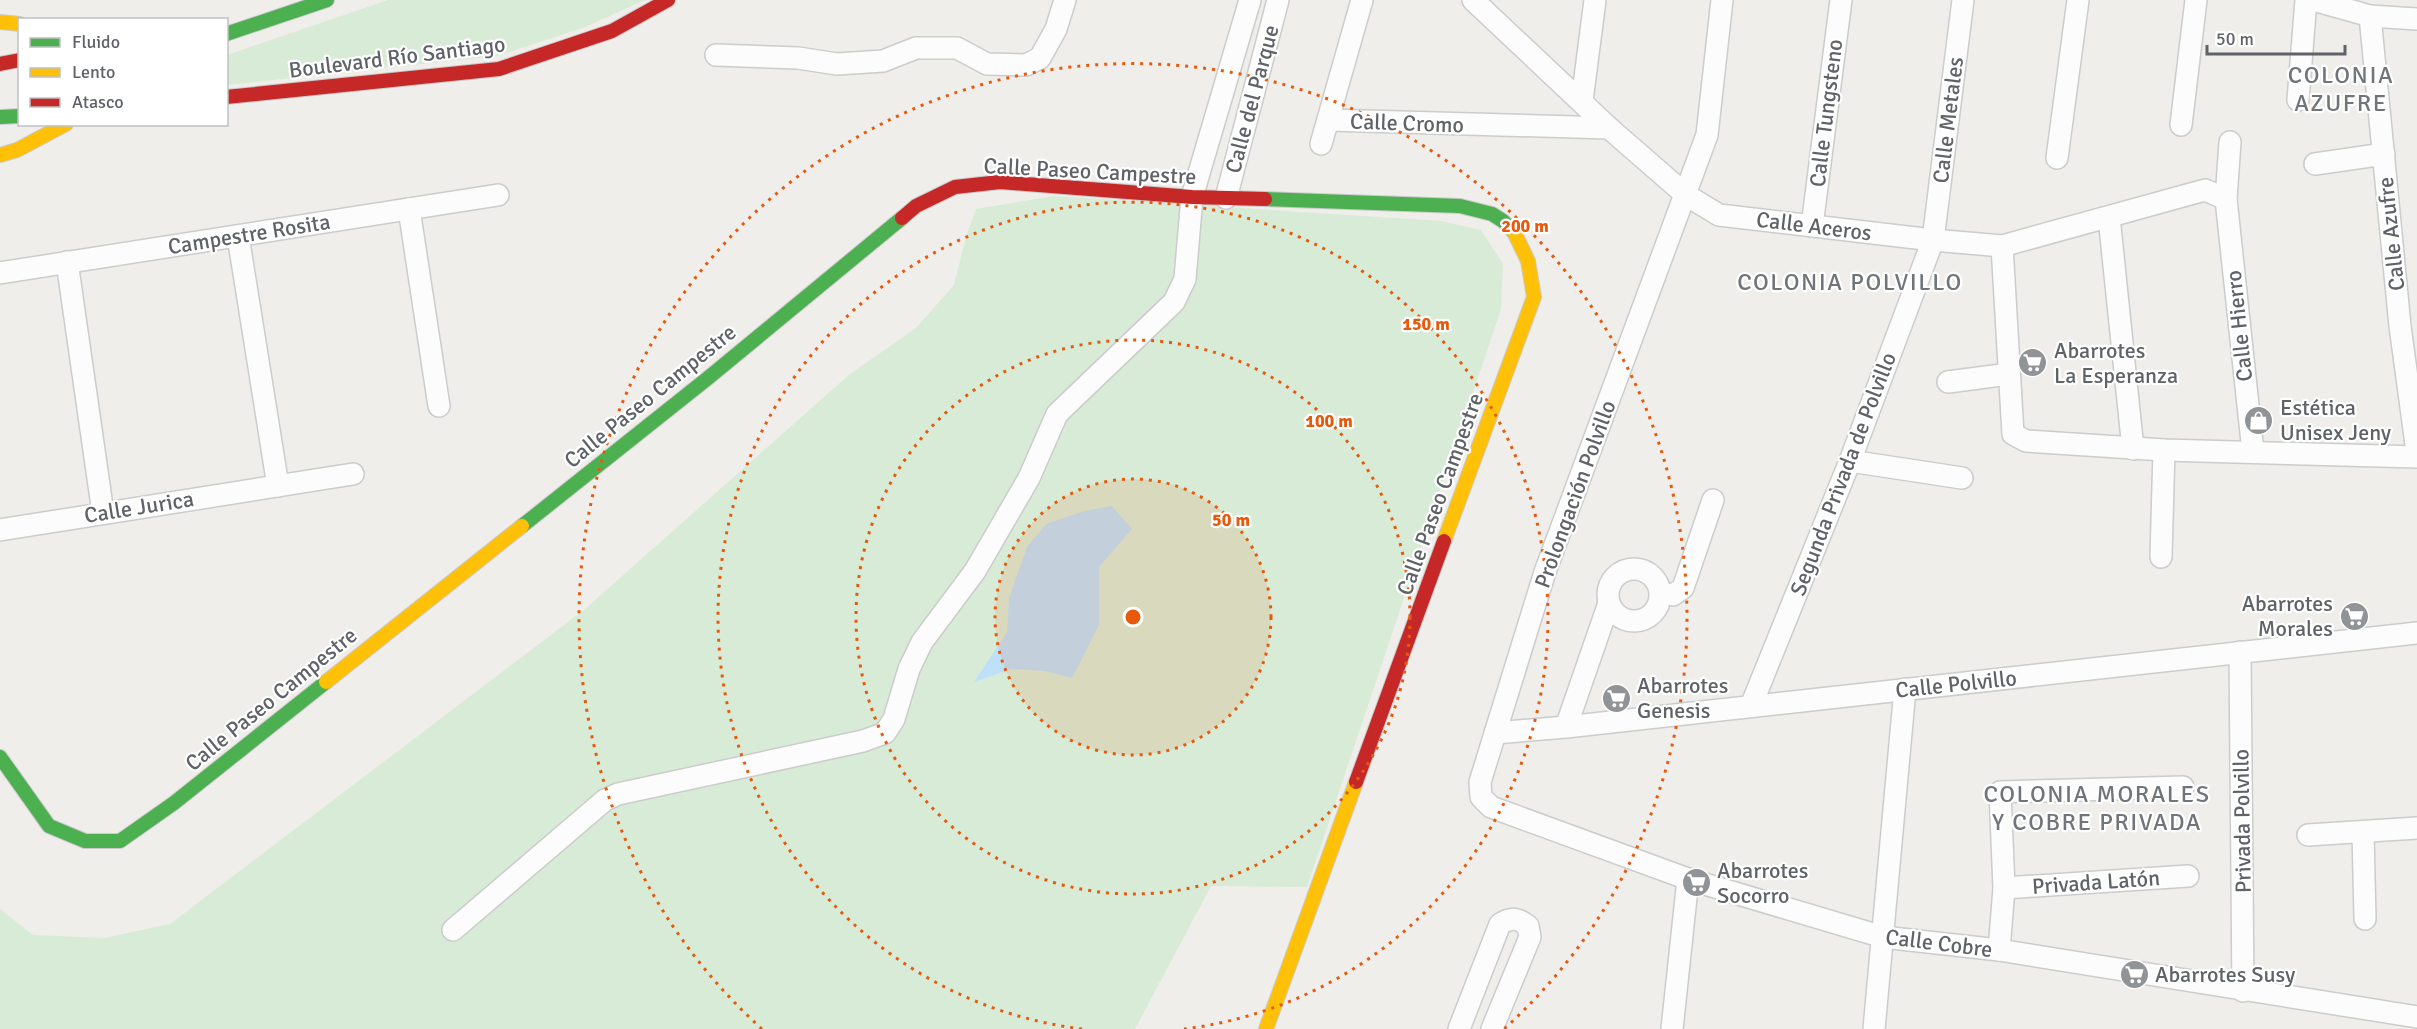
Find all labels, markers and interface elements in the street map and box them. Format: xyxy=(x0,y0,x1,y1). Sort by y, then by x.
legend xyxy=(18,18,228,126)
scale bar xyxy=(2207,18,2345,56)
street label: Calle del Parque xyxy=(1219,22,1285,176)
text: 50 m xyxy=(2216,28,2254,50)
street label: Boulevard Río Santiago xyxy=(287,30,507,84)
text: Fluido xyxy=(72,31,120,53)
street label: Calle Tungsteno xyxy=(1804,37,1848,189)
street label: Calle Metales xyxy=(1927,55,1969,185)
district label: COLONIA AZUFRE xyxy=(2288,60,2394,118)
text: Lento xyxy=(72,61,115,83)
text: Atasco xyxy=(72,91,124,113)
street label: Calle Cromo xyxy=(1350,108,1464,138)
street label: Calle Paseo Campestre xyxy=(983,152,1197,190)
street label: Calle Azufre xyxy=(2372,176,2410,292)
street label: Calle Aceros xyxy=(1755,206,1873,246)
street label: Campestre Rosita xyxy=(166,208,332,260)
text: 200 m xyxy=(1501,215,1549,237)
district label: COLONIA POLVILLO xyxy=(1737,267,1963,297)
street label: Calle Hierro xyxy=(2220,269,2258,383)
text: 150 m xyxy=(1402,313,1450,335)
street label: Calle Paseo Campestre xyxy=(559,318,741,474)
place label: Abarrotes La Esperanza xyxy=(2054,337,2178,389)
supermarket icon: Abarrotes La Esperanza xyxy=(2017,347,2049,379)
street label: Segunda Privada de Polvillo xyxy=(1784,349,1902,599)
street label: Calle Paseo Campestre xyxy=(1391,389,1489,599)
place label: Estética Unisex Jeny xyxy=(2280,394,2392,446)
street label: Prolongación Polvillo xyxy=(1529,397,1621,591)
shop icon: Estética Unisex Jeny xyxy=(2243,404,2275,436)
text: 100 m xyxy=(1305,410,1353,432)
street label: Calle Jurica xyxy=(82,485,196,529)
text: 50 m xyxy=(1212,509,1250,531)
place label: Abarrotes Morales xyxy=(2242,590,2333,642)
supermarket icon: Abarrotes Morales xyxy=(2338,600,2370,632)
centre of rings xyxy=(1123,607,1143,627)
street label: Calle Paseo Campestre xyxy=(180,621,362,777)
street label: Calle Polvillo xyxy=(1894,664,2018,704)
place label: Abarrotes Genesis xyxy=(1637,672,1728,724)
supermarket icon: Abarrotes Genesis xyxy=(1600,682,1632,714)
street label: Privada Polvillo xyxy=(2227,749,2257,893)
district label: COLONIA MORALES Y COBRE PRIVADA xyxy=(1983,779,2211,837)
place label: Abarrotes Socorro xyxy=(1717,857,1808,909)
street label: Privada Latón xyxy=(2031,864,2161,900)
supermarket icon: Abarrotes Socorro xyxy=(1680,867,1712,899)
street label: Calle Cobre xyxy=(1884,923,1994,963)
supermarket icon: Abarrotes Susy xyxy=(2118,958,2150,990)
place label: Abarrotes Susy xyxy=(2155,961,2296,988)

